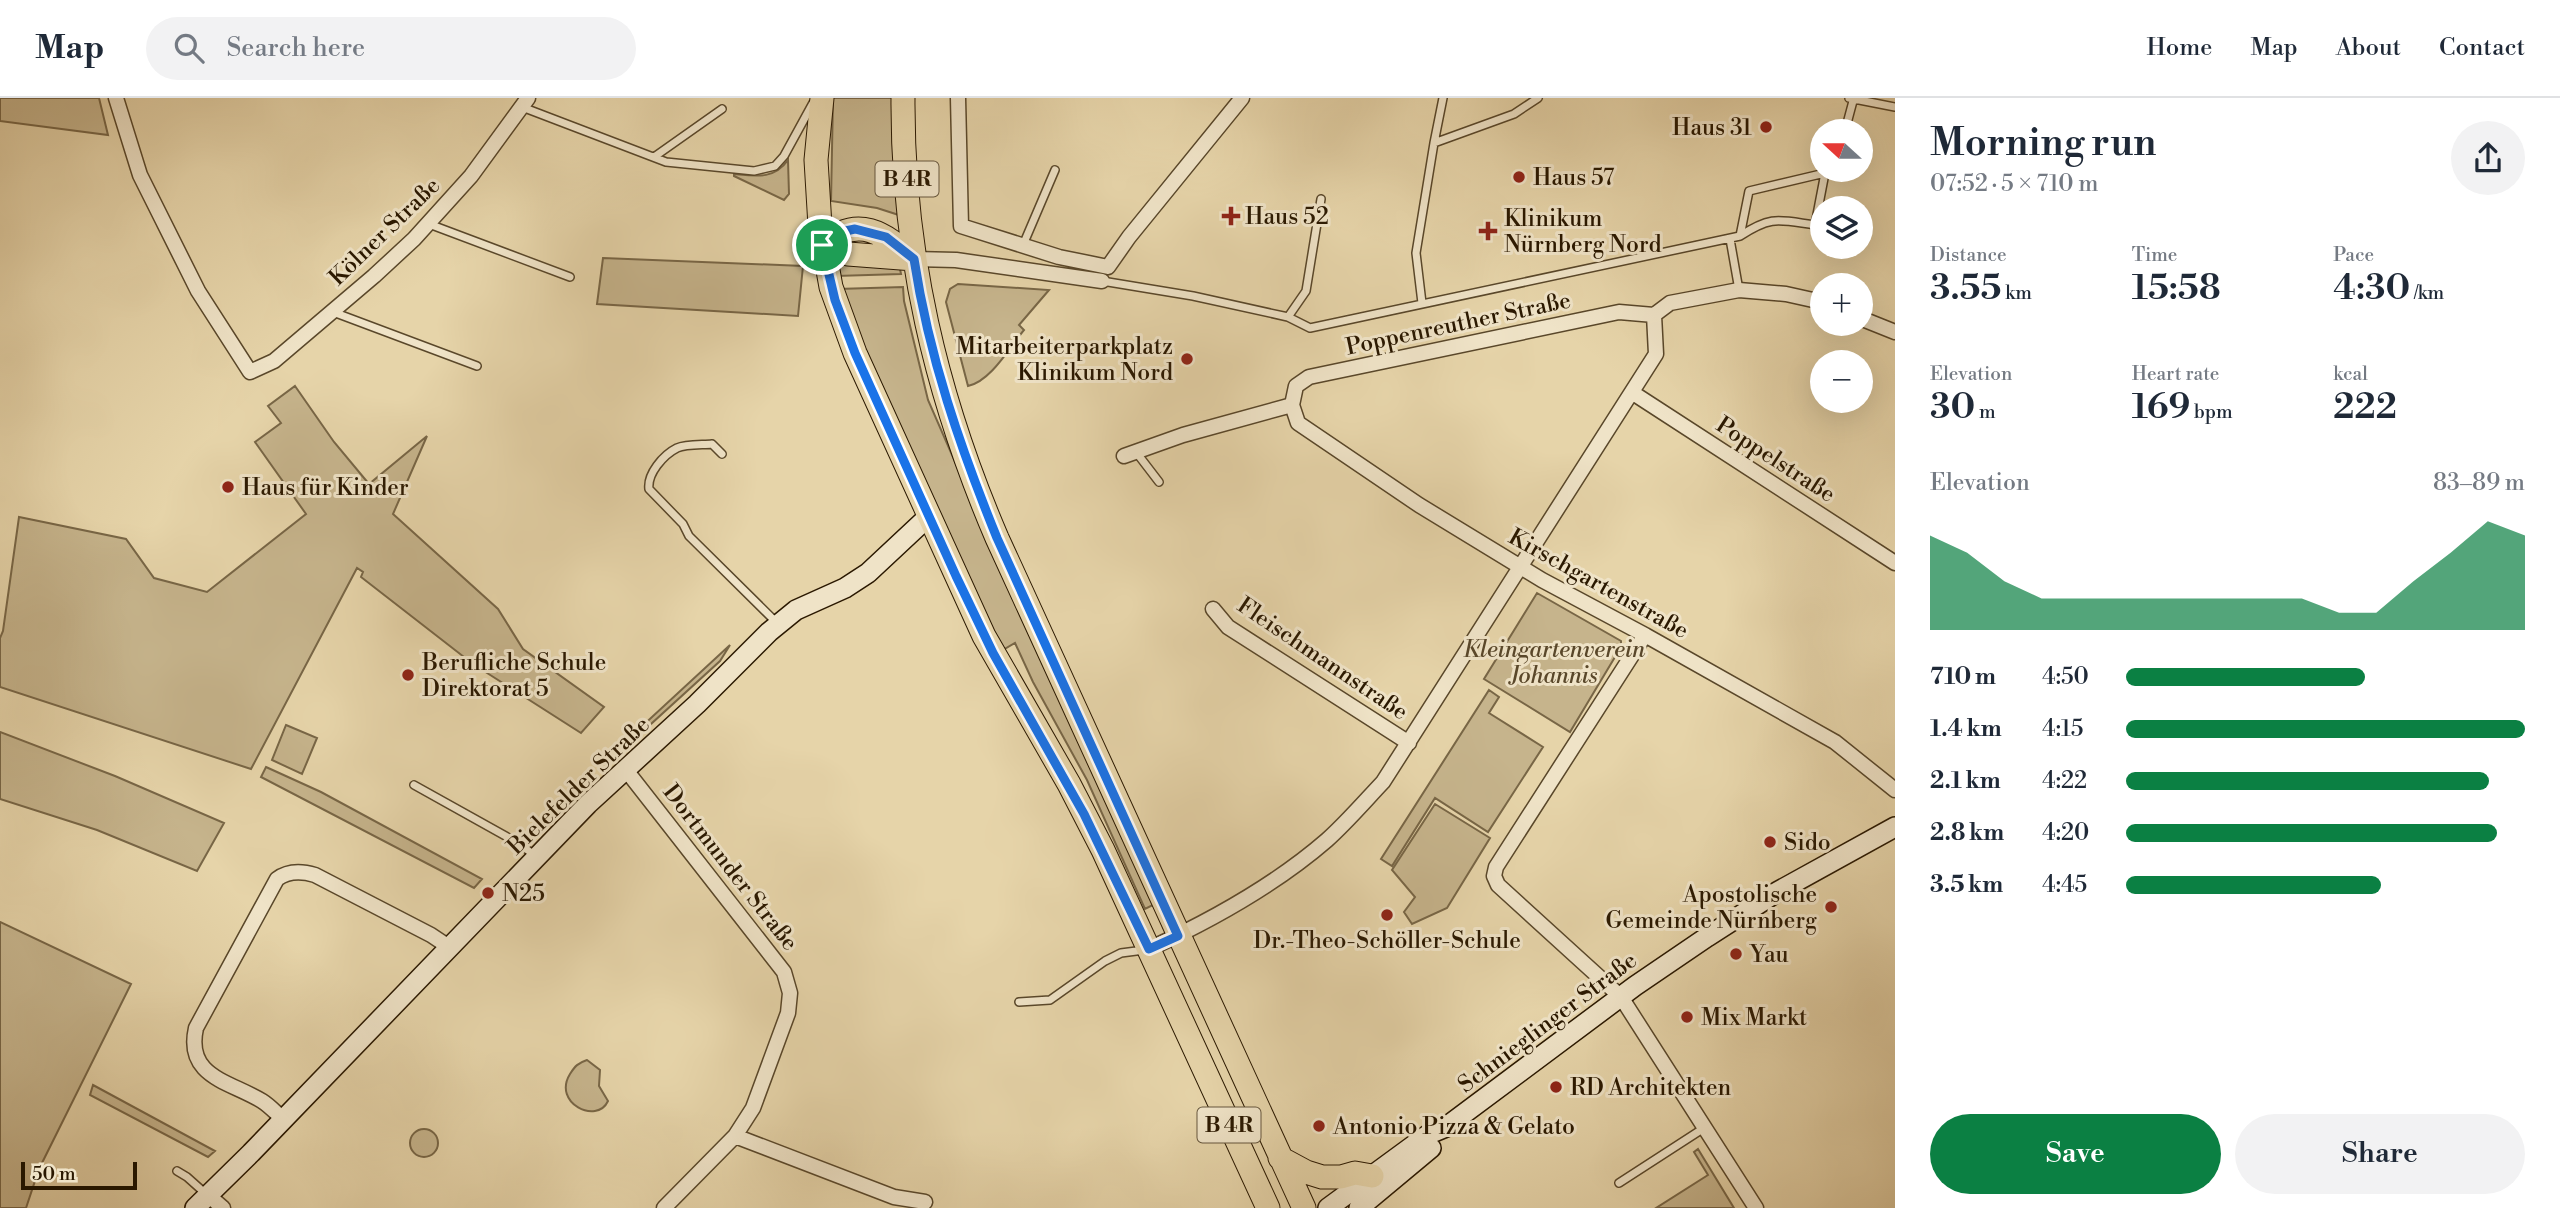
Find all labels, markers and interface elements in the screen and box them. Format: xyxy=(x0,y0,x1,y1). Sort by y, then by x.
search box xyxy=(146,17,636,80)
text: Map xyxy=(35,28,104,69)
icon: search xyxy=(170,29,208,67)
text: Search here xyxy=(226,32,365,64)
text: Home xyxy=(2147,33,2212,63)
text: Map xyxy=(2250,33,2298,63)
text: About xyxy=(2336,33,2401,63)
text: Contact xyxy=(2439,33,2525,63)
place label: Haus 31 xyxy=(1672,114,1752,142)
marker: Haus 31 xyxy=(1758,119,1774,135)
north arrow xyxy=(1810,119,1872,182)
map controls xyxy=(1810,119,1873,413)
text: Morning run xyxy=(1930,120,2156,167)
button: share xyxy=(2451,121,2525,195)
road number: B 4R xyxy=(876,162,939,196)
place label: Haus 57 xyxy=(1533,164,1615,192)
marker: Haus 57 xyxy=(1511,169,1527,185)
text: 07:52 · 5 × 710 m xyxy=(1930,170,2098,198)
street label: Kölner Straße xyxy=(323,172,446,292)
button: layers xyxy=(1810,196,1873,259)
place label: Haus 52 xyxy=(1245,203,1329,231)
place label: Klinikum Nürnberg Nord xyxy=(1504,205,1662,259)
marker: Haus 52 xyxy=(1223,208,1239,224)
pin xyxy=(792,215,852,275)
marker: Klinikum Nürnberg Nord xyxy=(1478,221,1498,241)
icon: arrive xyxy=(803,226,841,264)
text: Distance xyxy=(1930,243,2007,267)
text: Time xyxy=(2132,243,2177,267)
text: Pace xyxy=(2333,243,2374,267)
text: 3.55 xyxy=(1930,267,2001,310)
text: 15:58 xyxy=(2132,267,2221,310)
text: 4:30 xyxy=(2333,267,2410,310)
button: + xyxy=(1810,273,1873,336)
text: km xyxy=(2001,281,2032,305)
text: /km xyxy=(2410,281,2444,305)
street label: Poppenreuther Straße xyxy=(1343,286,1573,362)
place label: Mitarbeiterparkplatz Klinikum Nord xyxy=(956,333,1173,387)
button: − xyxy=(1810,350,1873,413)
marker: Mitarbeiterparkplatz Klinikum Nord xyxy=(1179,351,1195,367)
text: Elevation xyxy=(1930,362,2012,386)
text: Heart rate xyxy=(2132,362,2219,386)
text: kcal xyxy=(2333,362,2368,386)
text: 30 xyxy=(1930,386,1975,429)
text: 169 xyxy=(2132,386,2190,429)
text: 222 xyxy=(2333,386,2397,429)
text: m xyxy=(1975,400,1996,424)
text: bpm xyxy=(2190,400,2233,424)
street label: Poppelstraße xyxy=(1711,411,1840,509)
text: Elevation xyxy=(1930,469,2030,497)
text: 83–89 m xyxy=(2433,469,2525,497)
place label: Haus für Kinder xyxy=(242,474,409,502)
marker: Haus für Kinder xyxy=(220,479,236,495)
street label: Kirschgartenstraße xyxy=(1504,523,1693,645)
street label: Fleischmannstraße xyxy=(1232,591,1413,726)
park label: Kleingartenverein Johannis xyxy=(1463,636,1646,690)
place label: Berufliche Schule Direktorat 5 xyxy=(421,649,606,703)
text: 710 m xyxy=(1930,663,1996,691)
text: 4:50 xyxy=(2042,663,2089,691)
marker: Berufliche Schule Direktorat 5 xyxy=(400,667,416,683)
street label: Bielefelder Straße xyxy=(501,711,656,861)
text: 1.4 km xyxy=(1930,715,2002,743)
text: 4:15 xyxy=(2042,715,2083,743)
text: 2.1 km xyxy=(1930,767,2001,795)
text: 4:22 xyxy=(2042,767,2087,795)
street label: Dortmunder Straße xyxy=(657,779,804,956)
text: 2.8 km xyxy=(1930,819,2004,847)
text: 4:20 xyxy=(2042,819,2089,847)
place label: Sido xyxy=(1784,829,1831,857)
marker: Sido xyxy=(1762,834,1778,850)
text: 3.5 km xyxy=(1930,871,2003,899)
text: 4:45 xyxy=(2042,871,2087,899)
place label: N25 xyxy=(502,880,545,908)
place label: Apostolische Gemeinde Nürnberg xyxy=(1606,881,1817,935)
marker: N25 xyxy=(480,885,496,901)
marker: Apostolische Gemeinde Nürnberg xyxy=(1823,899,1839,915)
marker: Dr.-Theo-Schöller-Schule xyxy=(1379,907,1395,923)
place label: Dr.-Theo-Schöller-Schule xyxy=(1253,927,1521,955)
place label: Yau xyxy=(1749,941,1789,969)
street label: Schnieglinger Straße xyxy=(1453,946,1642,1099)
marker: Yau xyxy=(1728,946,1744,962)
place label: Mix Markt xyxy=(1701,1004,1807,1032)
marker: Mix Markt xyxy=(1679,1009,1695,1025)
place label: RD Architekten xyxy=(1570,1074,1732,1102)
marker: RD Architekten xyxy=(1548,1079,1564,1095)
road number: B 4R xyxy=(1198,1108,1260,1142)
place label: Antonio Pizza & Gelato xyxy=(1332,1113,1575,1141)
button: Save xyxy=(1930,1114,2221,1194)
button: Share xyxy=(2235,1114,2525,1194)
marker: Antonio Pizza & Gelato xyxy=(1311,1118,1327,1134)
scale bar xyxy=(21,1159,136,1191)
text: 50 m xyxy=(32,1162,76,1186)

